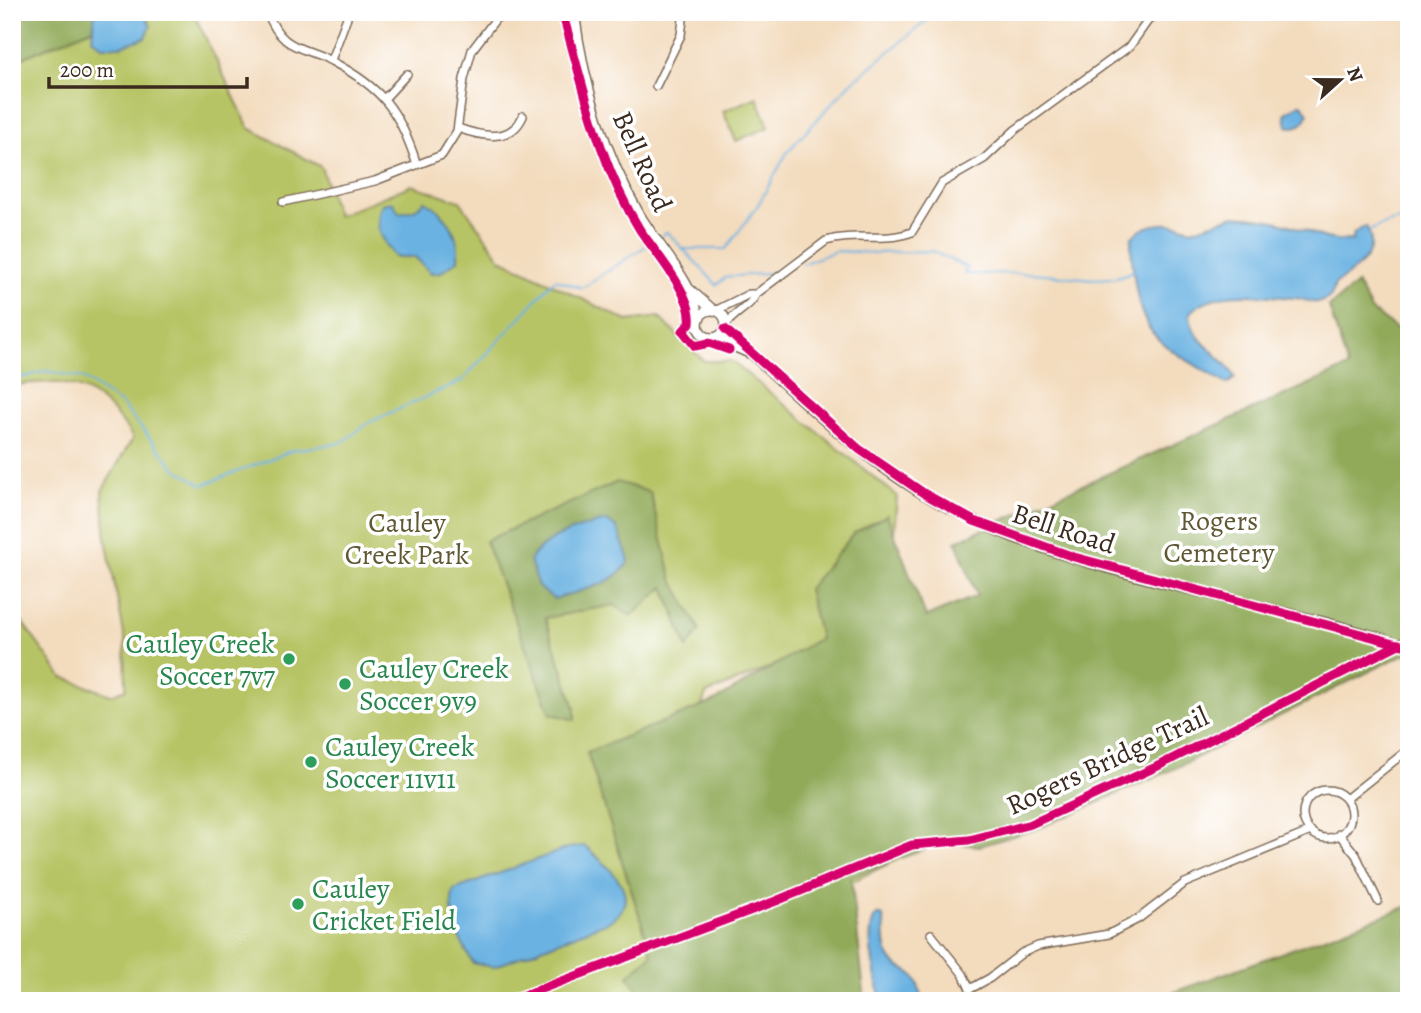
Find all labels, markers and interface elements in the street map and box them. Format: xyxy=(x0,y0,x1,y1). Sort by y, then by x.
scale bar xyxy=(49,46,247,90)
north arrow xyxy=(1306,46,1376,116)
text: 200 m xyxy=(60,56,114,84)
text: N xyxy=(1340,63,1370,86)
street label: Bell Road xyxy=(603,105,681,219)
street label: Bell Road xyxy=(1007,494,1121,564)
park label: Rogers Cemetery xyxy=(1164,502,1275,572)
park label: Cauley Creek Park xyxy=(345,504,469,574)
place label: Cauley Creek Soccer 7v7 xyxy=(125,625,275,695)
place label: Cauley Creek Soccer 9v9 xyxy=(359,650,509,720)
marker: Cauley Creek Soccer 7v7 xyxy=(281,651,297,667)
marker: Cauley Creek Soccer 9v9 xyxy=(337,676,353,692)
street label: Rogers Bridge Trail xyxy=(1000,697,1215,824)
place label: Cauley Creek Soccer 11v11 xyxy=(325,728,475,798)
marker: Cauley Creek Soccer 11v11 xyxy=(303,754,319,770)
place label: Cauley Cricket Field xyxy=(312,870,457,940)
marker: Cauley Cricket Field xyxy=(290,896,306,912)

